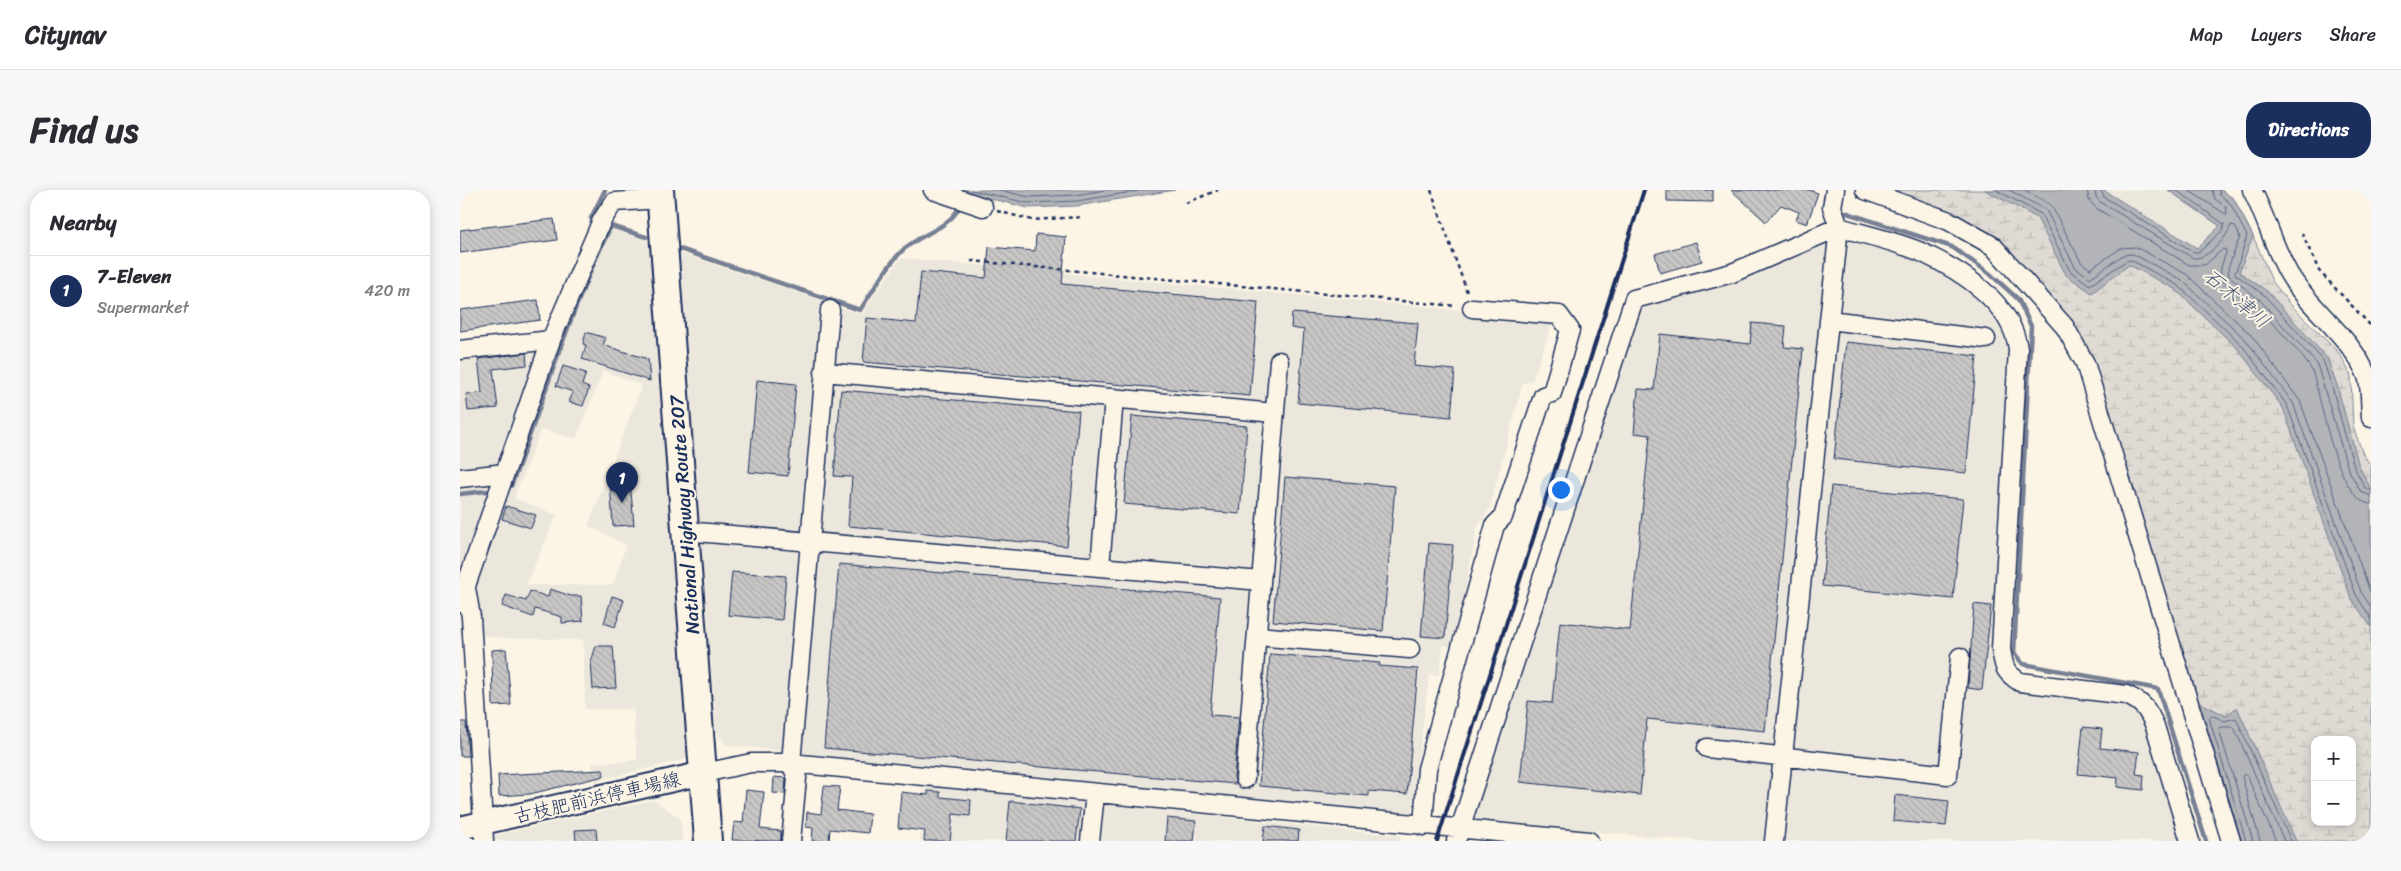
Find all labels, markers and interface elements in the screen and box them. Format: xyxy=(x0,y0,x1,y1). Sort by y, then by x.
text: Citynav xyxy=(25,14,106,56)
text: Map xyxy=(2190,19,2223,51)
text: Layers xyxy=(2251,19,2302,51)
text: Share xyxy=(2330,19,2376,51)
text: Find us xyxy=(30,99,138,161)
button: Directions xyxy=(2246,102,2371,158)
text: Nearby xyxy=(50,204,116,242)
water label: 石木津川 xyxy=(2195,259,2279,338)
text: 7-Eleven xyxy=(97,260,171,293)
text: 1 xyxy=(63,276,69,305)
text: 420 m xyxy=(364,276,410,305)
text: Supermarket xyxy=(97,293,189,322)
street label: National Highway Route 207 xyxy=(660,393,709,635)
pin: 1 xyxy=(606,462,638,503)
your location xyxy=(1548,477,1574,503)
map controls xyxy=(2311,736,2356,826)
button: + xyxy=(2311,736,2356,781)
street label: 古枝肥前浜停車場線 xyxy=(510,762,684,833)
button: − xyxy=(2311,781,2356,826)

